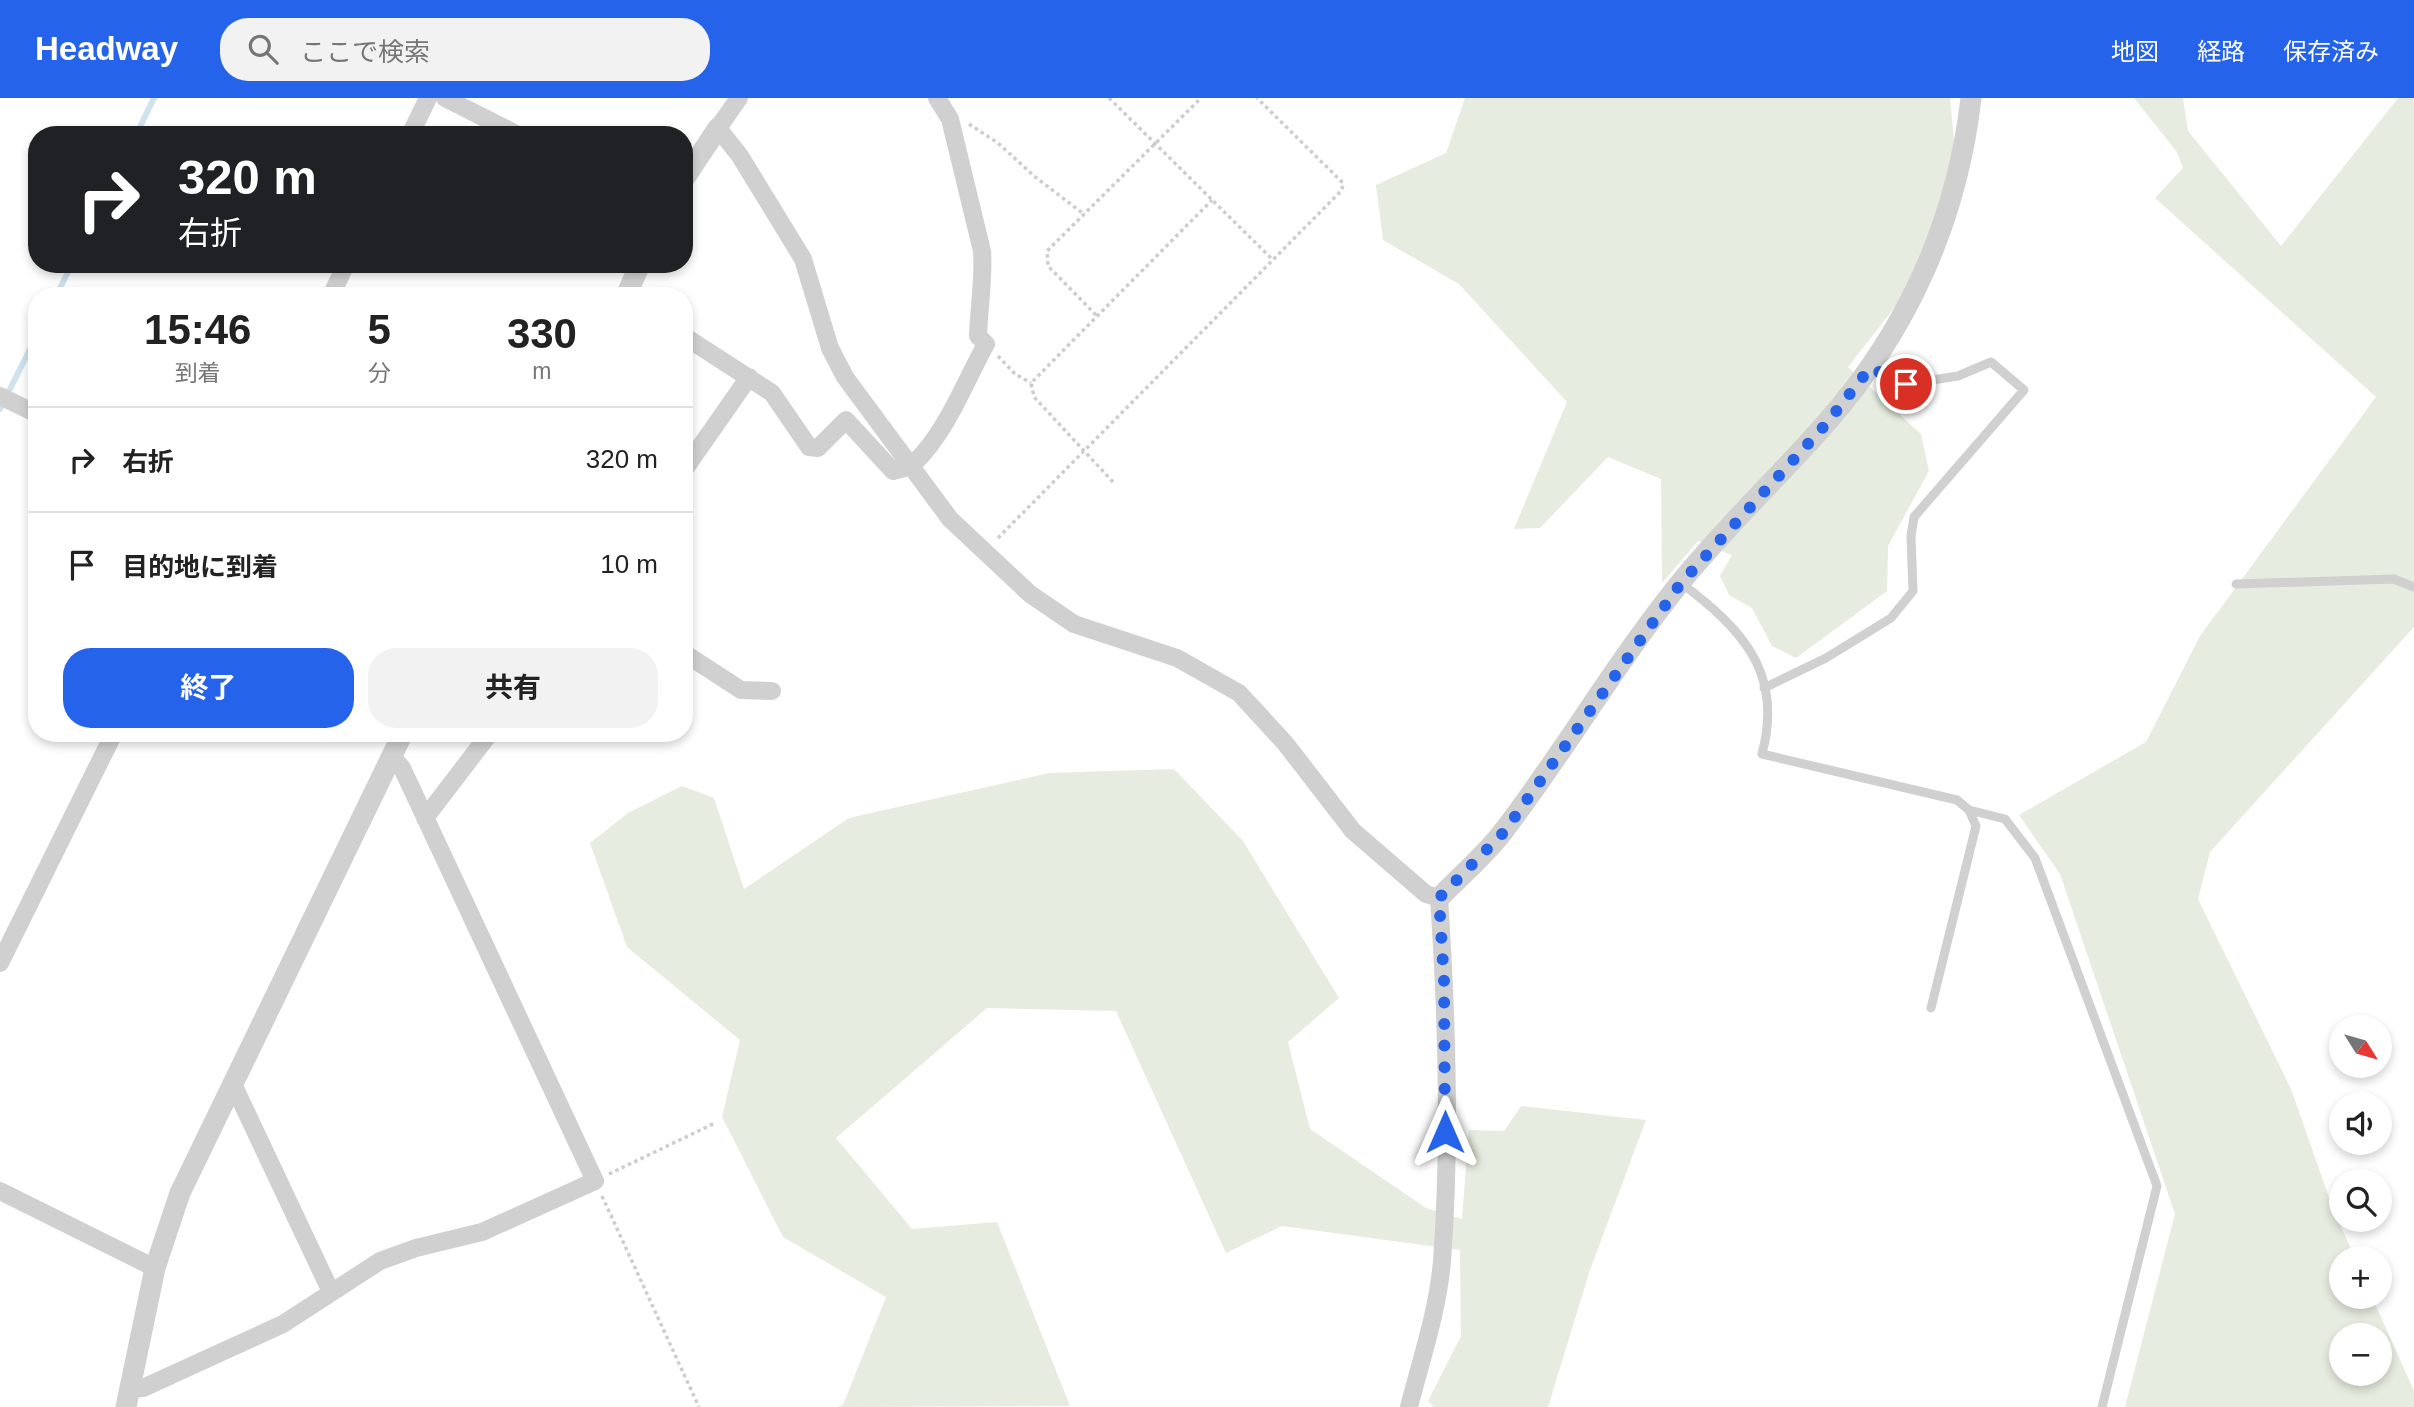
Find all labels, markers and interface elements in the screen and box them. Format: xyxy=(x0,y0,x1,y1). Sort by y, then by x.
search box xyxy=(220,18,710,81)
text: Headway xyxy=(35,30,178,67)
icon: search xyxy=(244,30,282,68)
text: ここで検索 xyxy=(300,37,430,67)
text: 地図 xyxy=(2111,38,2159,65)
text: 経路 xyxy=(2197,38,2245,65)
text: 保存済み xyxy=(2283,38,2379,65)
text: 320 m xyxy=(178,150,317,204)
icon: right xyxy=(63,154,154,245)
text: 右折 xyxy=(178,215,242,251)
text: 15:46 xyxy=(144,306,251,353)
text: 5 xyxy=(367,306,391,353)
text: 330 xyxy=(507,310,577,357)
pin xyxy=(1876,354,1936,414)
text: m xyxy=(532,358,552,384)
text: 到着 xyxy=(175,360,221,386)
text: 分 xyxy=(368,360,391,386)
icon: arrive xyxy=(1887,365,1925,403)
icon: right xyxy=(63,441,101,479)
text: 320 m xyxy=(586,444,658,474)
text: 右折 xyxy=(122,447,174,477)
icon: arrive xyxy=(63,546,101,584)
text: 10 m xyxy=(600,549,658,579)
text: 目的地に到着 xyxy=(122,552,278,582)
button: 終了 xyxy=(63,648,354,728)
button: 共有 xyxy=(368,648,658,728)
north arrow xyxy=(2329,1015,2392,1078)
map controls xyxy=(2329,1015,2392,1386)
button: sound xyxy=(2329,1092,2392,1155)
position arrow xyxy=(1408,1095,1482,1169)
button: search xyxy=(2329,1169,2392,1232)
button: + xyxy=(2329,1246,2392,1309)
button: − xyxy=(2329,1323,2392,1386)

